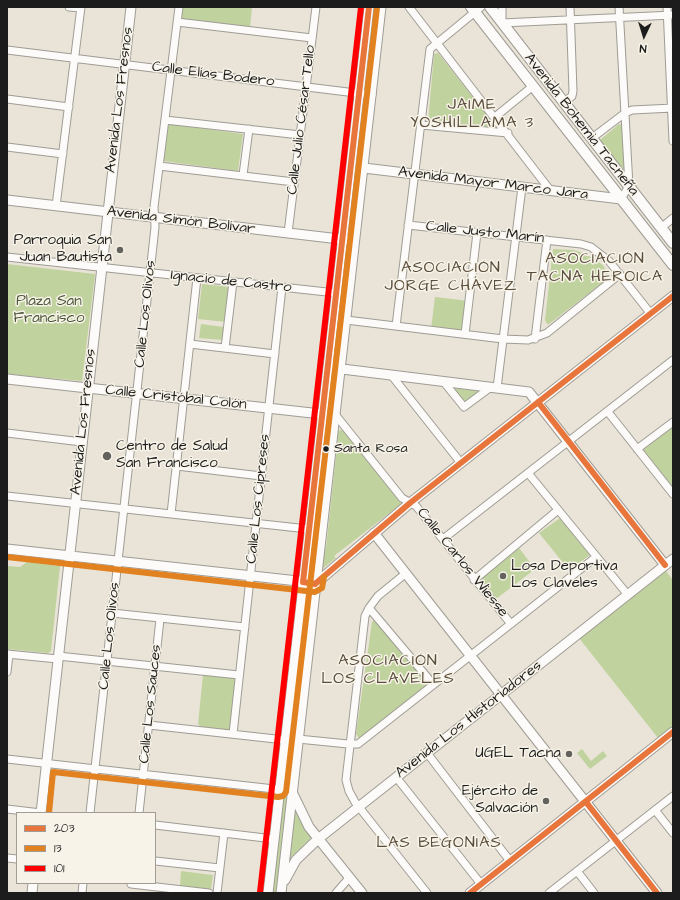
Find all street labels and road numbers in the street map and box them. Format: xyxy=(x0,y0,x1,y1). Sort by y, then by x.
street label: Avenida Los Fresnos xyxy=(102,26,138,174)
street label: Calle Julio César Tello xyxy=(284,44,320,196)
street label: Avenida Bohemia Tacneña xyxy=(520,50,642,200)
street label: Calle Elías Bodero xyxy=(151,59,275,91)
street label: Avenida Mayor Marco Jara xyxy=(397,163,589,205)
street label: Avenida Simón Bolívar xyxy=(106,203,256,239)
street label: Calle Justo Marín xyxy=(425,218,545,248)
street label: Calle Los Olivos xyxy=(131,259,161,369)
street label: Ignacio de Castro xyxy=(170,267,292,297)
street label: Avenida Los Fresnos xyxy=(67,348,101,496)
street label: Calle Cristóbal Colón xyxy=(104,382,248,414)
street label: Calle Los Cipreses xyxy=(243,433,275,565)
street label: Calle Carlos Wiesse xyxy=(412,505,512,621)
street label: Calle Los Olivos xyxy=(95,581,125,691)
street label: Calle Los Sauces xyxy=(136,644,166,764)
street label: Avenida Los Historiadores xyxy=(392,657,546,783)

